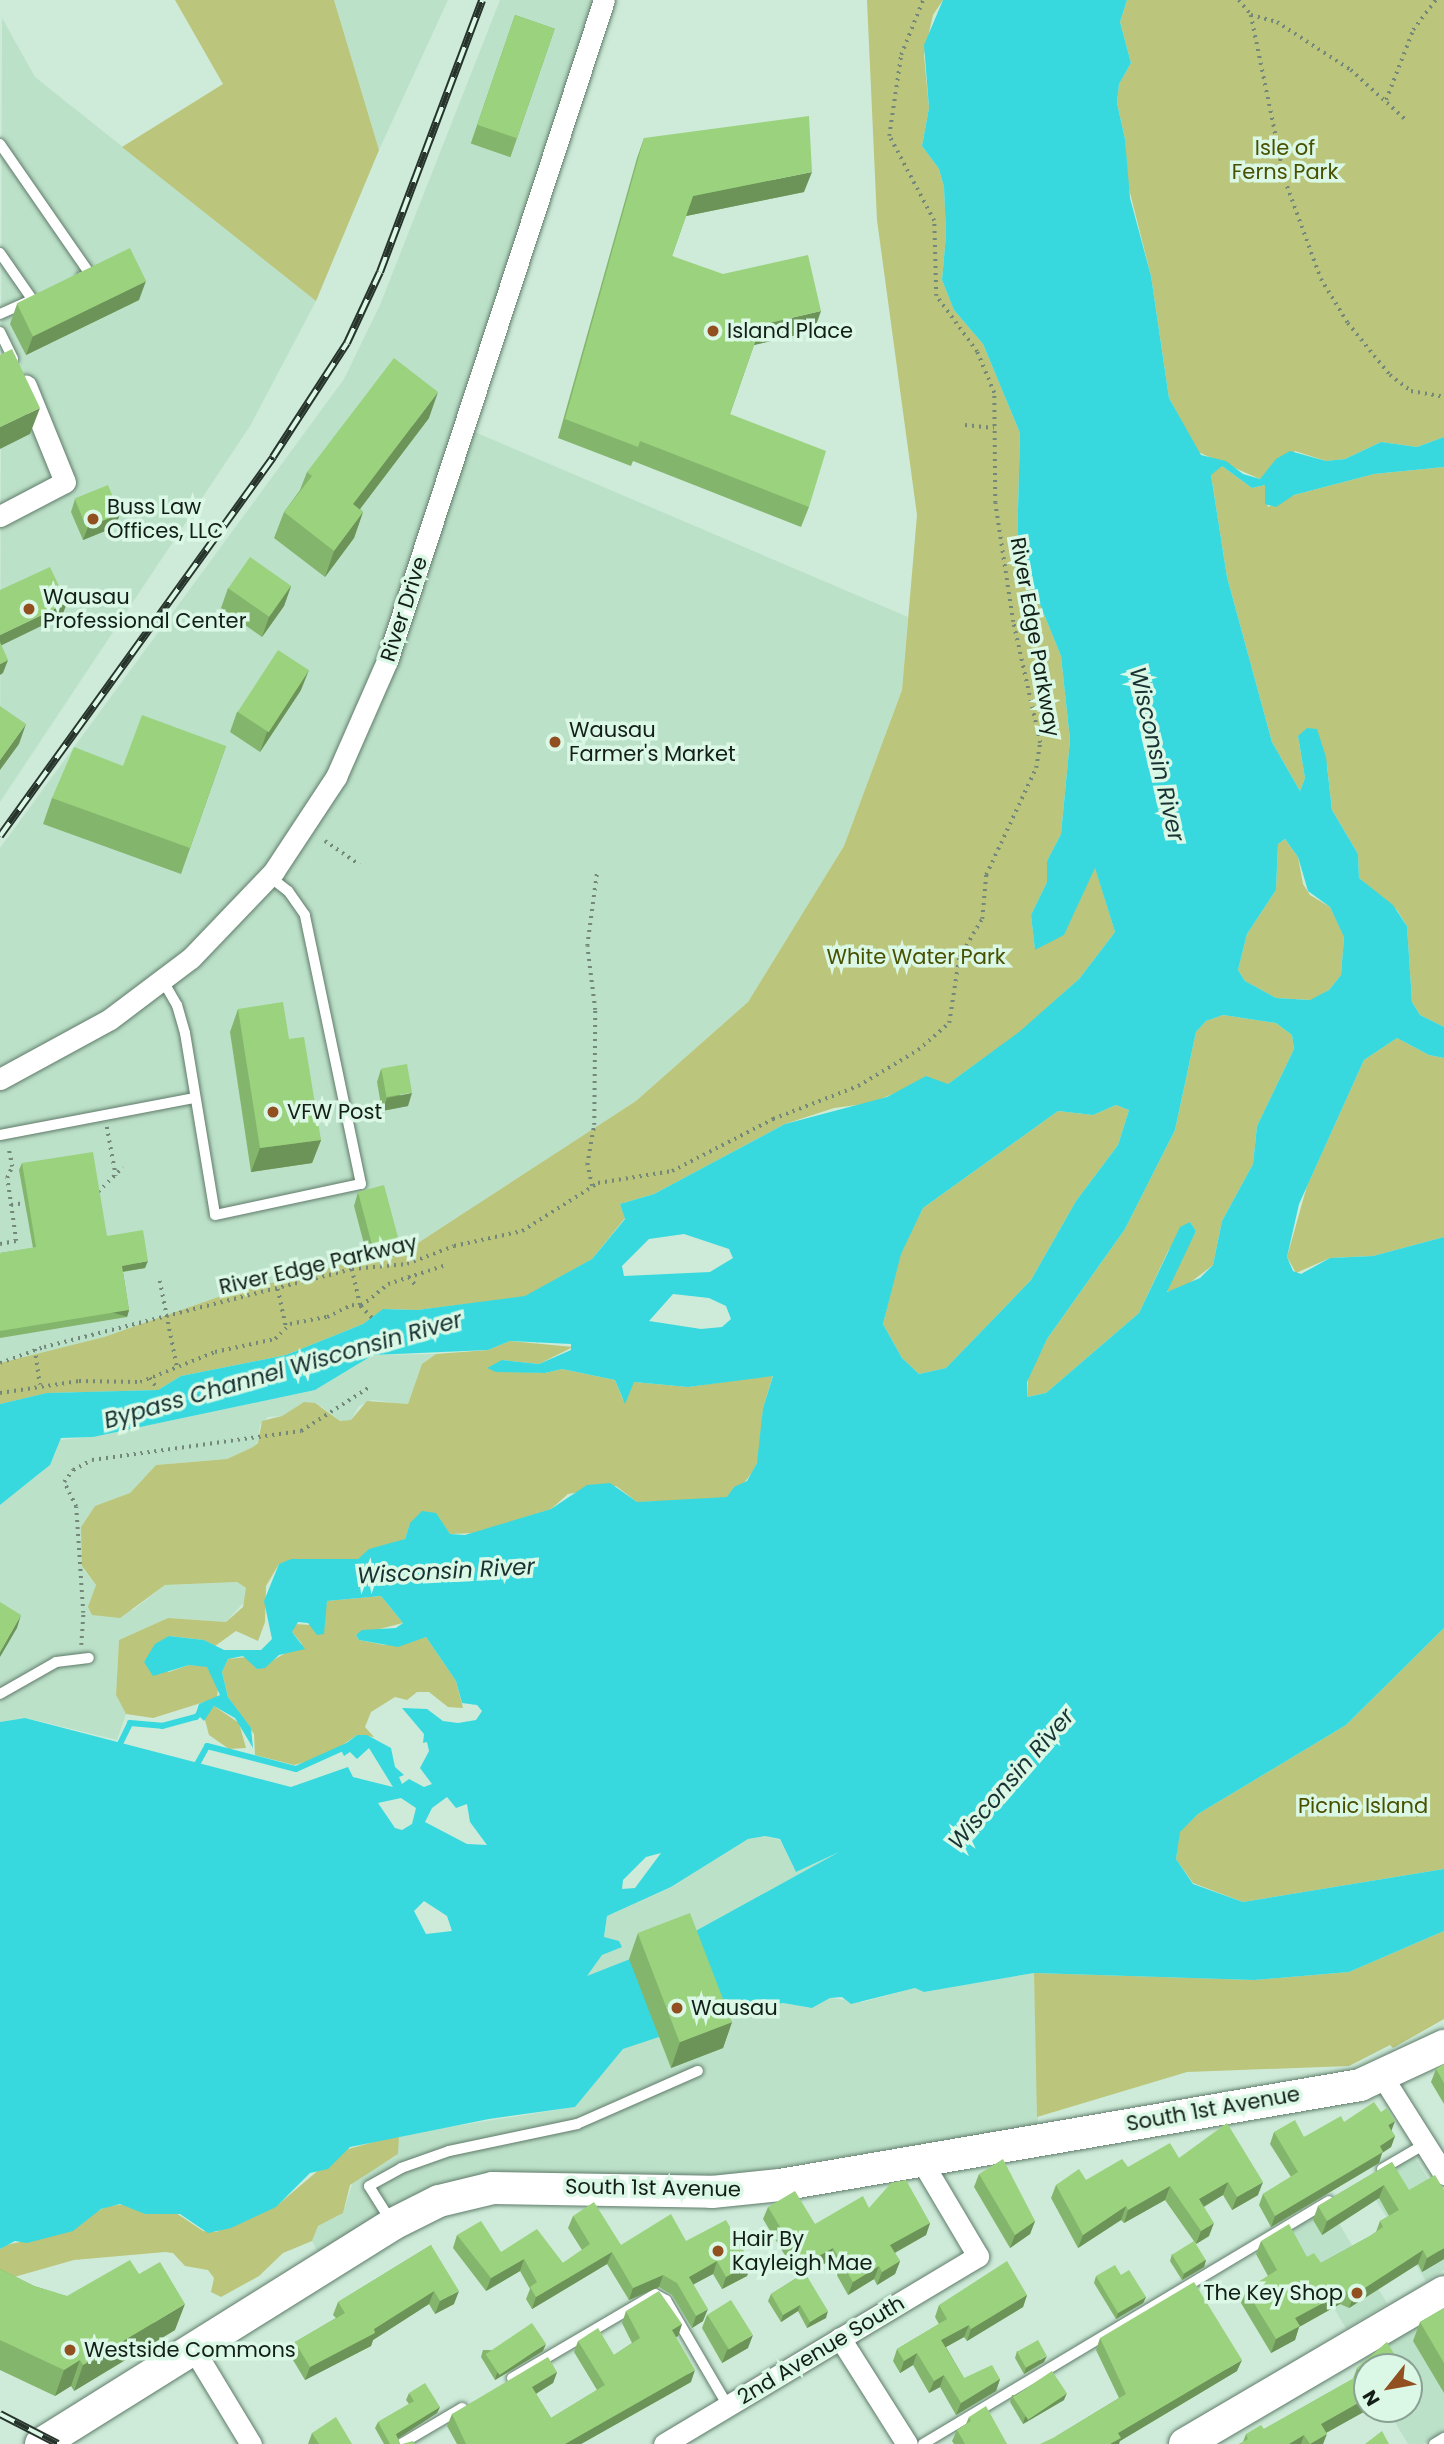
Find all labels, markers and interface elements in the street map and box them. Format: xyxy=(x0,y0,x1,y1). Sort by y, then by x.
park label: Isle of Ferns Park xyxy=(1232,135,1338,185)
place label: Island Place xyxy=(727,318,853,344)
marker: Island Place xyxy=(705,323,721,339)
place label: Buss Law Offices, LLC xyxy=(107,494,223,544)
marker: Buss Law Offices, LLC xyxy=(85,511,101,527)
street label: River Edge Parkway xyxy=(1005,535,1065,739)
street label: River Drive xyxy=(375,553,433,665)
place label: Wausau Professional Center xyxy=(43,584,246,634)
marker: Wausau Professional Center xyxy=(21,601,37,617)
water label: Wisconsin River xyxy=(1124,664,1190,844)
place label: Wausau Farmer's Market xyxy=(569,717,736,767)
marker: Wausau Farmer's Market xyxy=(547,734,563,750)
park label: White Water Park xyxy=(826,944,1006,970)
place label: VFW Post xyxy=(287,1099,382,1125)
marker: VFW Post xyxy=(265,1104,281,1120)
street label: River Edge Parkway xyxy=(217,1230,419,1300)
water label: Bypass Channel Wisconsin River xyxy=(101,1306,465,1434)
water label: Wisconsin River xyxy=(356,1553,536,1589)
water label: Wisconsin River xyxy=(942,1703,1080,1855)
park label: Picnic Island xyxy=(1298,1793,1428,1819)
place label: Wausau xyxy=(691,1995,778,2021)
marker: Wausau xyxy=(669,2000,685,2016)
street label: South 1st Avenue xyxy=(1124,2081,1302,2137)
street label: South 1st Avenue xyxy=(565,2174,741,2202)
place label: Hair By Kayleigh Mae xyxy=(732,2226,872,2276)
marker: Hair By Kayleigh Mae xyxy=(710,2243,726,2259)
place label: The Key Shop xyxy=(1203,2280,1343,2306)
marker: The Key Shop xyxy=(1349,2285,1365,2301)
street label: 2nd Avenue South xyxy=(733,2290,909,2410)
place label: Westside Commons xyxy=(84,2337,296,2363)
marker: Westside Commons xyxy=(62,2342,78,2358)
north arrow xyxy=(1353,2353,1423,2423)
text: N xyxy=(1356,2385,1387,2411)

